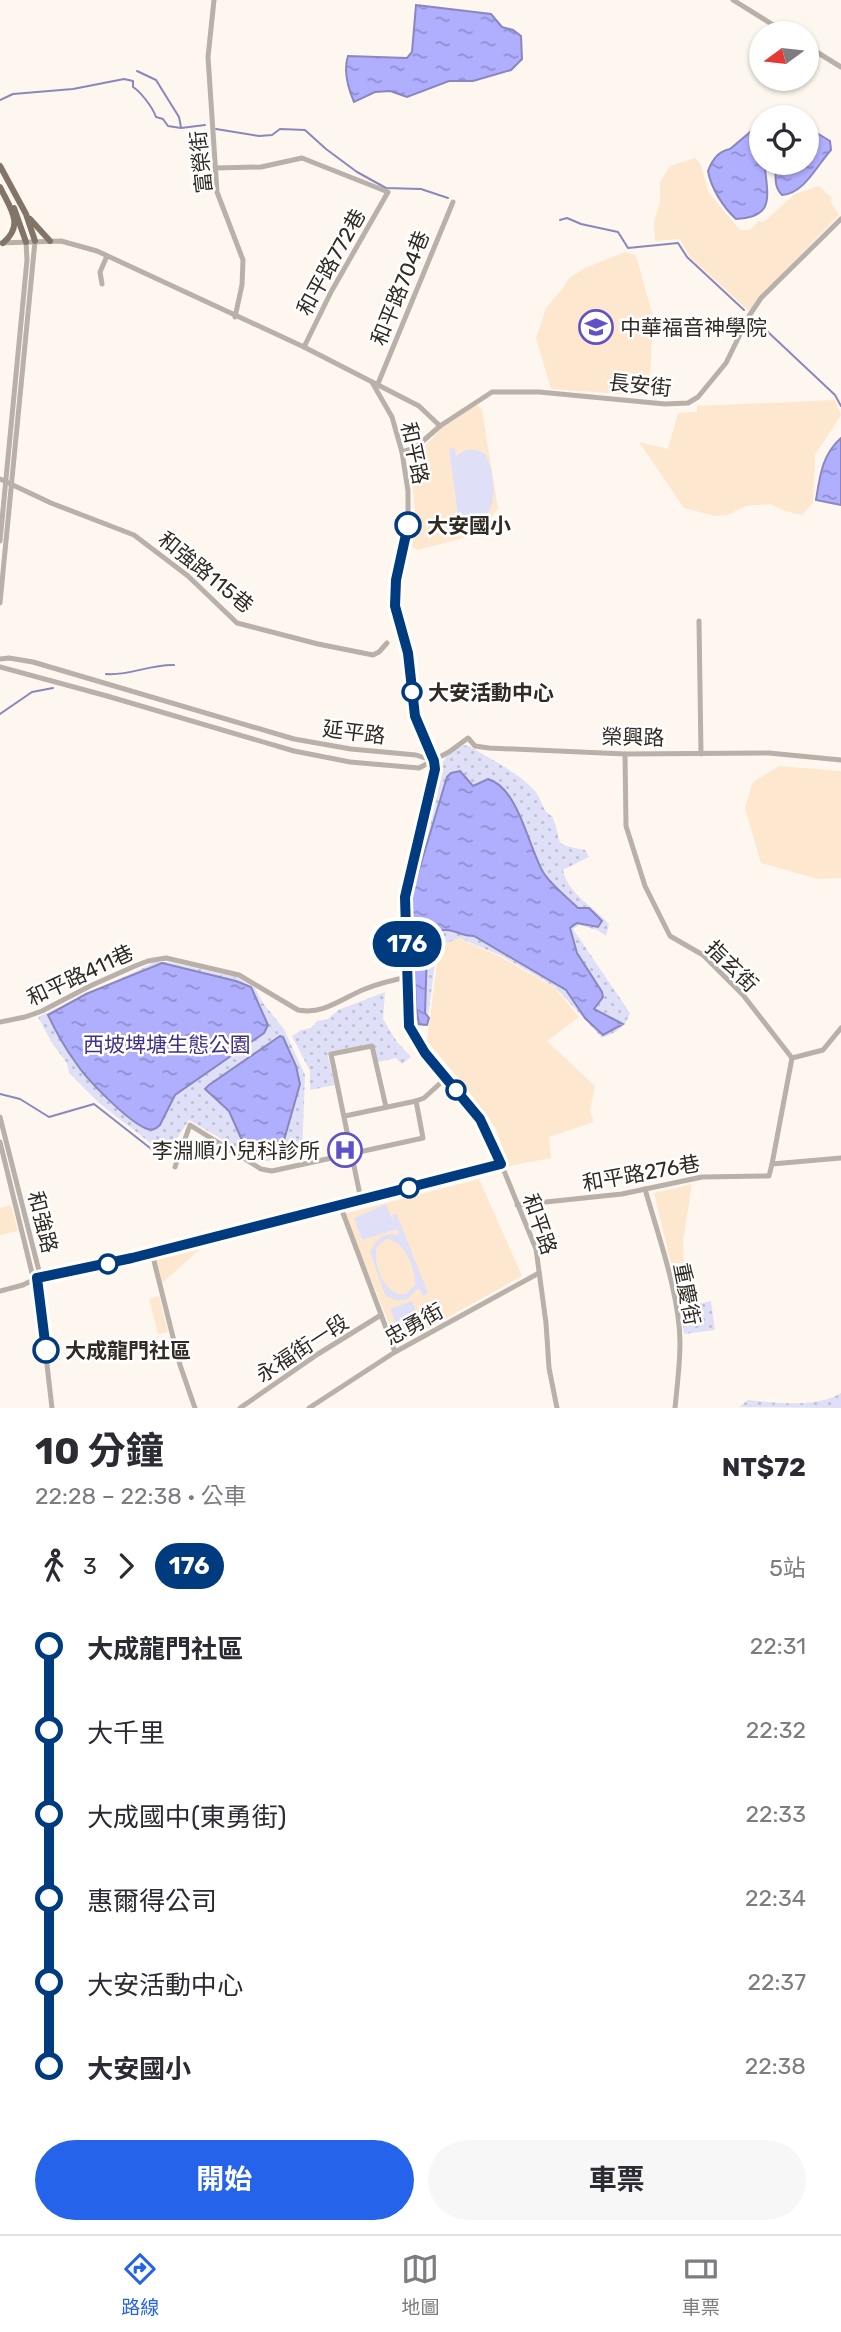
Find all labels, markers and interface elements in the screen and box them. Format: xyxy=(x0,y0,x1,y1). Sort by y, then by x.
north arrow xyxy=(749,21,819,91)
map controls xyxy=(749,21,819,175)
button: locate xyxy=(749,105,819,175)
street label: 富榮街 xyxy=(185,129,217,195)
street label: 和平路772巷 xyxy=(291,204,371,320)
street label: 和平路704巷 xyxy=(366,227,434,349)
school or university icon: 中華福音神學院 xyxy=(577,308,615,346)
place label: 中華福音神學院 xyxy=(620,315,767,340)
street label: 長安街 xyxy=(607,369,673,401)
street label: 和平路 xyxy=(396,420,434,486)
marker: 大安國小 xyxy=(395,512,421,538)
place label: 大安國小 xyxy=(427,513,511,538)
street label: 和強路115巷 xyxy=(154,526,258,618)
place label: 大安活動中心 xyxy=(428,680,554,705)
marker: 大安活動中心 xyxy=(402,682,422,702)
street label: 延平路 xyxy=(321,716,387,748)
street label: 榮興路 xyxy=(601,724,665,750)
line badge: 176 xyxy=(367,921,447,967)
text: 176 xyxy=(387,930,427,958)
street label: 指玄街 xyxy=(701,935,763,997)
street label: 和平路411巷 xyxy=(23,939,137,1011)
park label: 西坡埤塘生態公園 xyxy=(83,1032,251,1057)
unlabelled marker xyxy=(446,1080,466,1100)
hospital icon: 李淵順小兒科診所 xyxy=(326,1131,364,1169)
place label: 李淵順小兒科診所 xyxy=(152,1138,320,1163)
street label: 和平路276巷 xyxy=(580,1150,702,1196)
unlabelled marker xyxy=(399,1178,419,1198)
street label: 和強路 xyxy=(23,1188,63,1256)
street label: 和平路 xyxy=(518,1190,562,1258)
unlabelled marker xyxy=(98,1254,118,1274)
street label: 重慶街 xyxy=(669,1261,705,1327)
street label: 忠勇街 xyxy=(380,1298,448,1350)
street label: 永福街一段 xyxy=(251,1309,353,1387)
marker: 大成龍門社區 xyxy=(33,1337,59,1363)
place label: 大成龍門社區 xyxy=(65,1338,191,1363)
text: 10 分鐘 xyxy=(35,1428,164,1474)
text: NT$72 xyxy=(722,1452,806,1483)
text: 22:28 – 22:38 · 公車 xyxy=(35,1482,247,1510)
icon: walk xyxy=(35,1547,73,1585)
icon: forward xyxy=(107,1547,145,1585)
text: 3 xyxy=(83,1552,97,1580)
text: 176 xyxy=(169,1552,210,1580)
text: 5站 xyxy=(769,1554,806,1582)
text: 22:31 xyxy=(750,1632,806,1660)
text: 大成龍門社區 xyxy=(87,1634,243,1665)
text: 22:32 xyxy=(746,1716,806,1744)
text: 大千里 xyxy=(87,1718,165,1749)
text: 22:33 xyxy=(745,1800,806,1828)
text: 大成國中(東勇街) xyxy=(87,1802,287,1833)
text: 22:34 xyxy=(745,1884,806,1912)
text: 惠爾得公司 xyxy=(87,1886,217,1917)
text: 22:37 xyxy=(747,1968,806,1996)
text: 大安活動中心 xyxy=(87,1970,243,2001)
text: 22:38 xyxy=(745,2052,806,2080)
text: 大安國小 xyxy=(87,2054,191,2085)
button: 開始 xyxy=(35,2140,414,2220)
button: 車票 xyxy=(428,2140,806,2220)
tab: 路線 xyxy=(121,2250,159,2319)
tab: 地圖 xyxy=(401,2250,440,2319)
tab: 車票 xyxy=(682,2250,720,2319)

